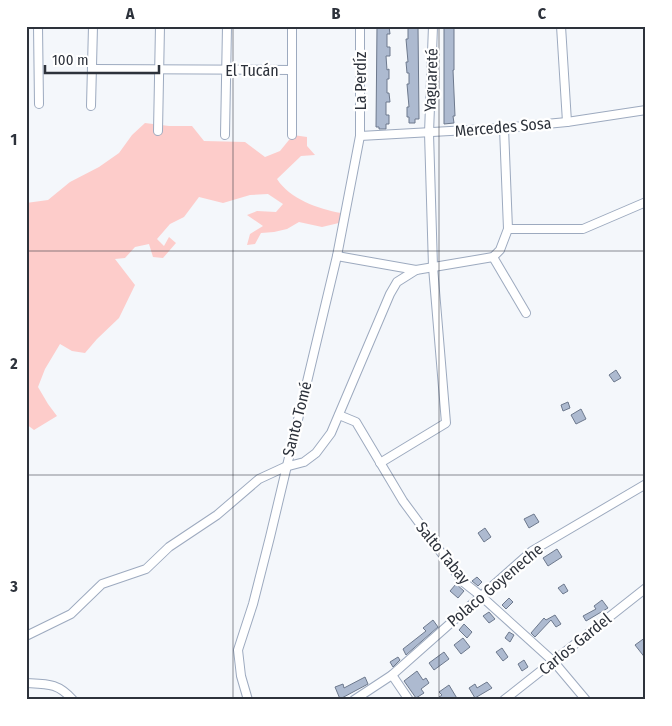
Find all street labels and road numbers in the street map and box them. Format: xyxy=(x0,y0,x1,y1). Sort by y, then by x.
street label: Yaguareté xyxy=(420,48,442,112)
street label: La Perdíz xyxy=(351,52,370,110)
street label: El Tucán xyxy=(225,61,279,80)
street label: Mercedes Sosa xyxy=(454,113,552,141)
street label: Santo Tomé xyxy=(279,379,315,458)
street label: Salto Tabay xyxy=(412,518,474,589)
street label: Polaco Goyeneche xyxy=(443,539,547,631)
street label: Carlos Gardel xyxy=(535,609,615,679)

